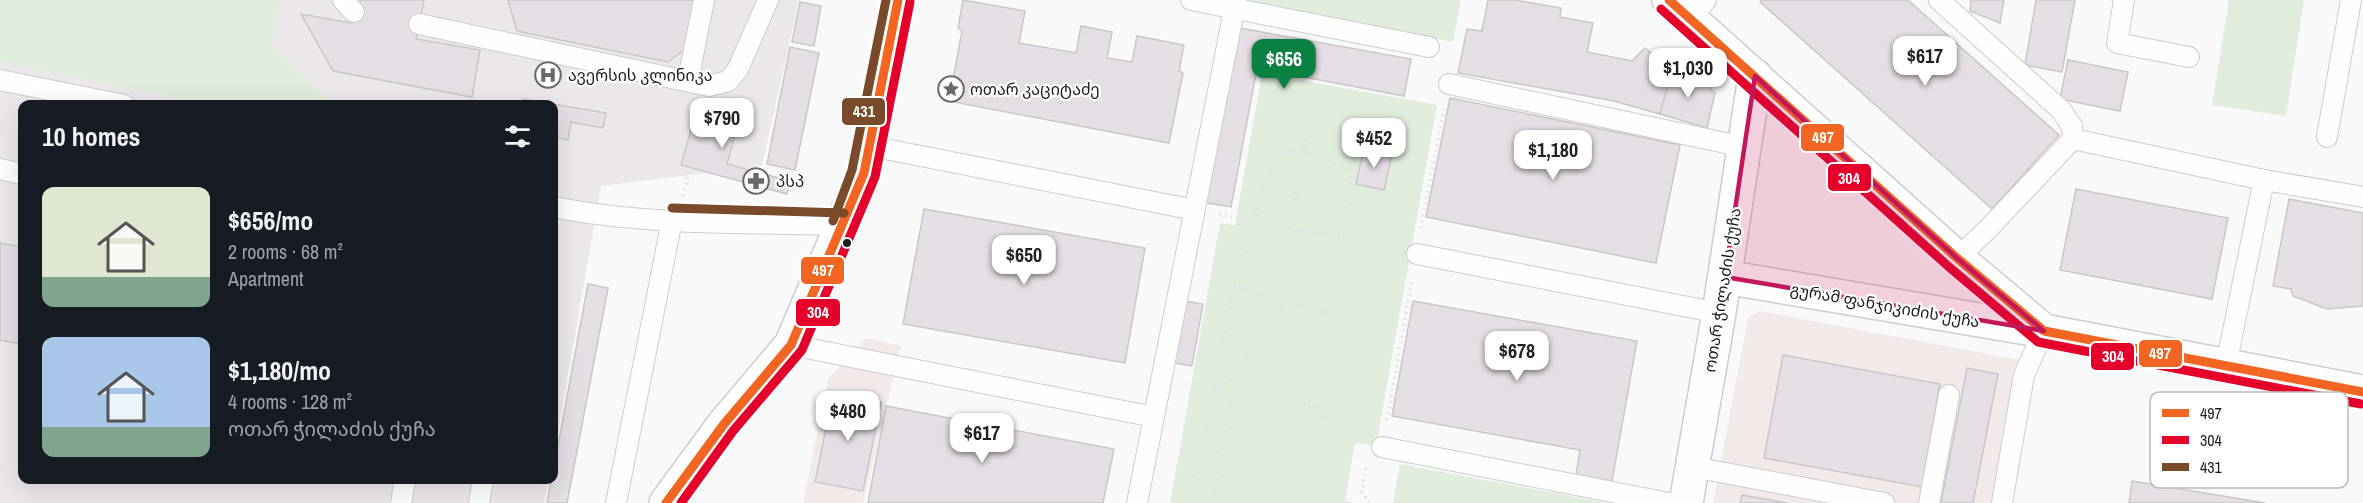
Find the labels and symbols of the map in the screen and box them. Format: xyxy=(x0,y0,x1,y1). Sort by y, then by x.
pin: $617 xyxy=(1889,36,1961,87)
pin: $656 xyxy=(1248,39,1320,90)
pin: $1,030 xyxy=(1639,48,1737,99)
hospital icon: ავერსის კლინიკა xyxy=(533,60,563,90)
place label: ავერსის კლინიკა xyxy=(568,64,713,86)
place icon: ოთარ კაციტაძე xyxy=(936,74,966,104)
place label: ოთარ კაციტაძე xyxy=(970,78,1100,100)
line badge: 431 xyxy=(841,97,886,126)
pin: $790 xyxy=(686,98,758,149)
text: 431 xyxy=(853,100,876,122)
pin: $452 xyxy=(1338,118,1410,169)
line badge: 497 xyxy=(1800,123,1845,152)
text: 497 xyxy=(1812,126,1834,148)
pin: $1,180 xyxy=(1504,130,1602,181)
line badge: 304 xyxy=(1827,163,1872,192)
pharmacy icon: პსპ xyxy=(741,166,771,196)
text: 304 xyxy=(1838,167,1861,189)
place label: პსპ xyxy=(776,170,804,192)
street label: ოთარ ჭილაძის ქუჩა xyxy=(1698,206,1746,374)
pin: $650 xyxy=(988,235,1060,286)
unlabelled marker xyxy=(841,237,853,249)
line badge: 497 xyxy=(800,256,845,285)
text: 497 xyxy=(812,259,834,281)
street label: გურამ ფანჯიკიძის ქუჩა xyxy=(1789,278,1981,332)
line badge: 304 xyxy=(795,298,841,327)
text: 304 xyxy=(807,301,830,323)
pin: $678 xyxy=(1481,331,1553,382)
line badge: 497 xyxy=(2138,339,2183,368)
line badge: 304 xyxy=(2090,342,2135,371)
text: 497 xyxy=(2149,342,2171,364)
text: 304 xyxy=(2102,345,2125,367)
pin: $480 xyxy=(812,391,884,442)
legend xyxy=(2150,392,2348,488)
text: 497 xyxy=(2200,402,2222,424)
pin: $617 xyxy=(946,413,1018,464)
text: 304 xyxy=(2200,429,2222,451)
text: 431 xyxy=(2200,456,2223,478)

